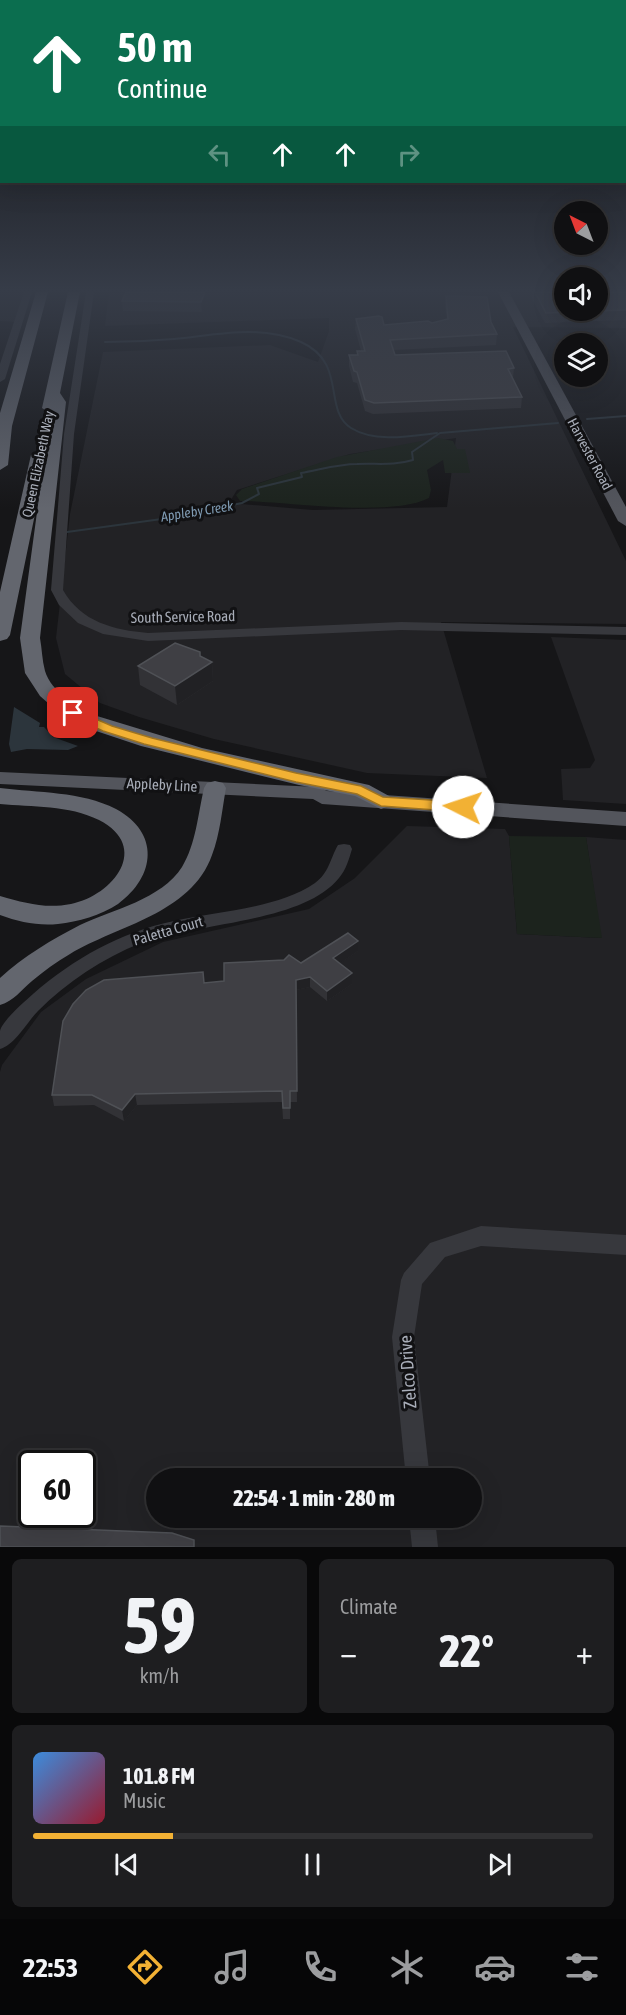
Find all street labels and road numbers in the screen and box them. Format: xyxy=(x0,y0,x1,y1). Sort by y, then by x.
street label: Queen Elizabeth Way xyxy=(19,409,57,519)
street label: Harvester Road xyxy=(564,415,616,493)
street label: South Service Road xyxy=(131,607,235,626)
street label: Appleby Line xyxy=(126,774,198,795)
street label: Paletta Court xyxy=(131,912,205,949)
street label: Zelco Drive xyxy=(394,1335,421,1409)

